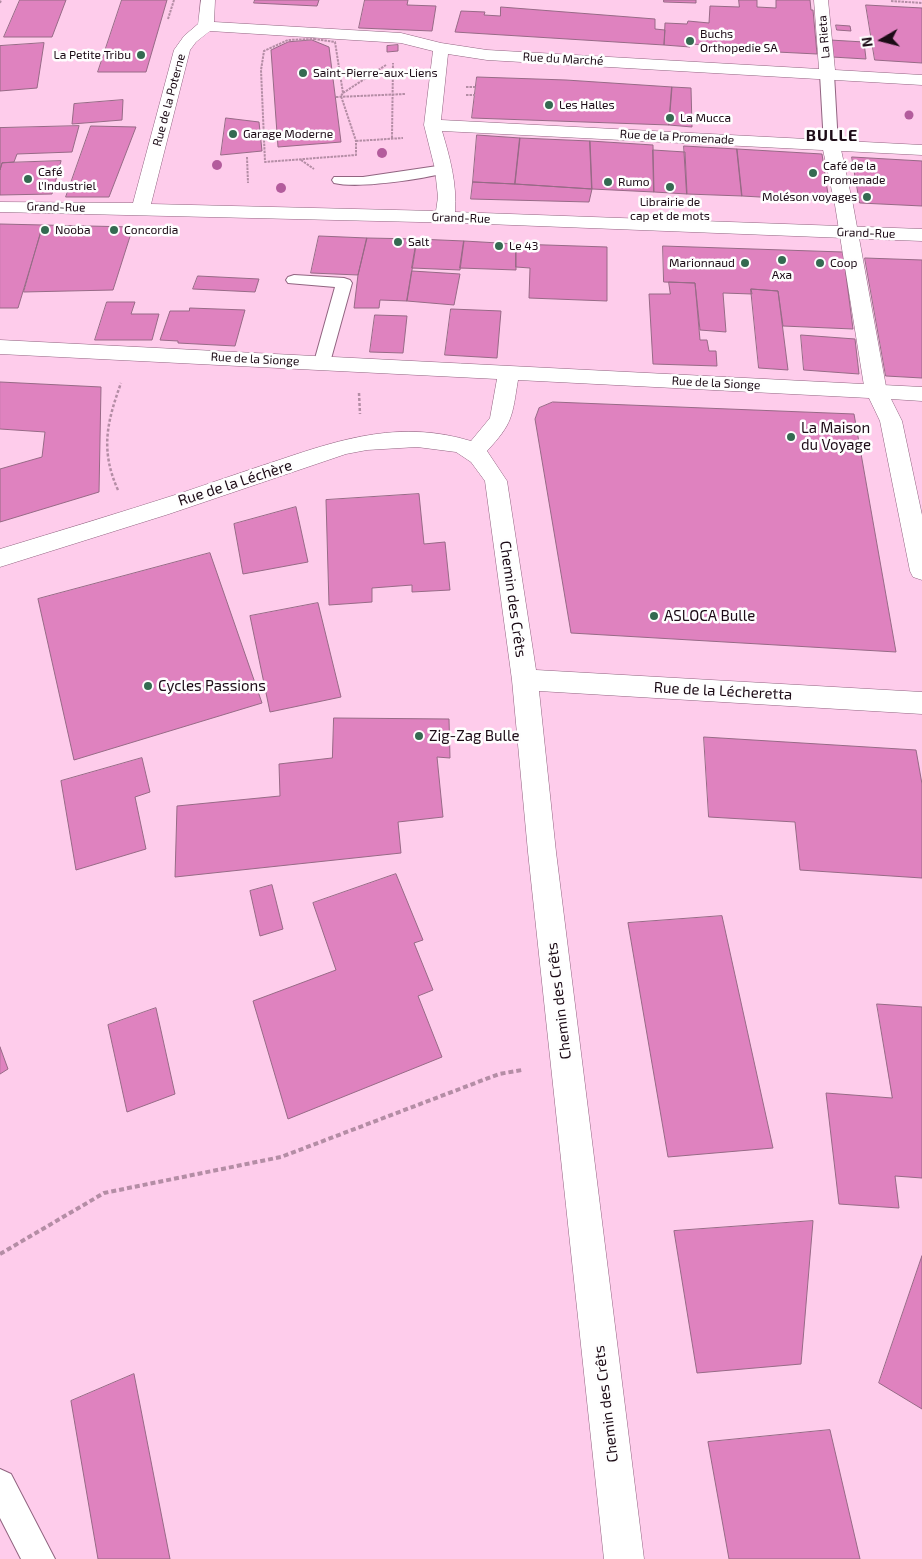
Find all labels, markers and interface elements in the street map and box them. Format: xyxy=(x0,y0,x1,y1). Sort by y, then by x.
street label: La Rieta xyxy=(815,15,833,59)
north arrow xyxy=(857,15,907,65)
place label: Buchs Orthopedie SA xyxy=(700,27,778,55)
marker: Buchs Orthopedie SA xyxy=(684,35,696,47)
text: N xyxy=(858,36,876,48)
place label: La Petite Tribu xyxy=(54,48,131,62)
marker: La Petite Tribu xyxy=(135,49,147,61)
street label: Rue du Marché xyxy=(522,50,604,68)
street label: Rue de la Poterne xyxy=(150,52,188,148)
place label: Saint-Pierre-aux-Liens xyxy=(313,66,438,80)
marker: Saint-Pierre-aux-Liens xyxy=(297,67,309,79)
place label: Les Halles xyxy=(559,98,615,112)
marker: Les Halles xyxy=(543,99,555,111)
place label: La Mucca xyxy=(680,111,731,125)
marker: La Mucca xyxy=(664,112,676,124)
district label: BULLE xyxy=(805,126,859,146)
place label: Garage Moderne xyxy=(243,127,333,141)
street label: Rue de la Promenade xyxy=(619,127,735,147)
marker: Garage Moderne xyxy=(227,128,239,140)
place label: Café de la Promenade xyxy=(823,159,885,187)
place label: Café l'Industriel xyxy=(38,165,96,193)
marker: Café de la Promenade xyxy=(807,167,819,179)
marker: Café l'Industriel xyxy=(22,173,34,185)
place label: Rumo xyxy=(618,175,650,189)
marker: Rumo xyxy=(602,176,614,188)
marker: Librairie de cap et de mots xyxy=(664,181,676,193)
place label: Moléson voyages xyxy=(762,190,857,204)
marker: Moléson voyages xyxy=(861,191,873,203)
place label: Librairie de cap et de mots xyxy=(630,195,710,223)
street label: Grand-Rue xyxy=(26,199,86,215)
street label: Grand-Rue xyxy=(431,210,491,226)
place label: Nooba xyxy=(55,223,91,237)
place label: Concordia xyxy=(124,223,178,237)
marker: Nooba xyxy=(39,224,51,236)
marker: Concordia xyxy=(108,224,120,236)
street label: Grand-Rue xyxy=(836,225,896,241)
place label: Salt xyxy=(408,235,429,249)
marker: Salt xyxy=(392,236,404,248)
place label: Le 43 xyxy=(509,239,538,253)
marker: Le 43 xyxy=(493,240,505,252)
marker: Axa xyxy=(776,254,788,266)
place label: Marionnaud xyxy=(669,256,735,270)
place label: Coop xyxy=(830,256,857,270)
marker: Marionnaud xyxy=(739,257,751,269)
marker: Coop xyxy=(814,257,826,269)
place label: Axa xyxy=(772,268,792,282)
street label: Rue de la Sionge xyxy=(210,349,300,369)
street label: Rue de la Sionge xyxy=(671,373,761,393)
place label: La Maison du Voyage xyxy=(801,419,871,454)
marker: La Maison du Voyage xyxy=(785,431,797,443)
street label: Rue de la Léchère xyxy=(176,456,294,510)
street label: Chemin des Crêts xyxy=(496,540,530,658)
place label: ASLOCA Bulle xyxy=(664,607,755,625)
marker: ASLOCA Bulle xyxy=(648,610,660,622)
place label: Cycles Passions xyxy=(158,677,266,695)
street label: Rue de la Lécheretta xyxy=(653,678,793,704)
marker: Cycles Passions xyxy=(142,680,154,692)
place label: Zig-Zag Bulle xyxy=(429,727,520,745)
marker: Zig-Zag Bulle xyxy=(413,730,425,742)
street label: Chemin des Crêts xyxy=(543,942,575,1060)
street label: Chemin des Crêts xyxy=(590,1345,622,1463)

